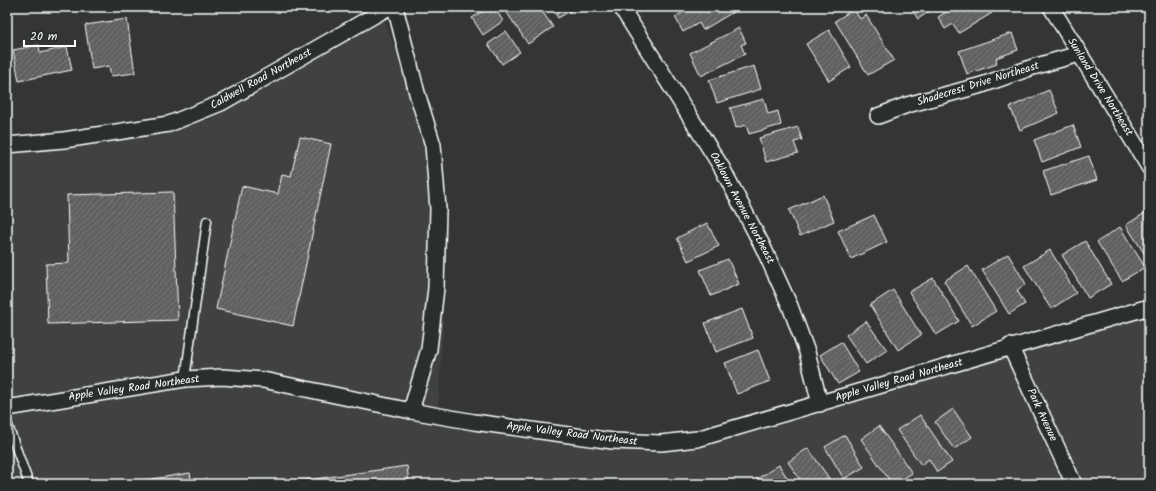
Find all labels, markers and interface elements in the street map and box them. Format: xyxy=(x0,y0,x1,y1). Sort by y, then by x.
scale bar xyxy=(24,22,75,48)
text: 20 m xyxy=(30,27,58,46)
street label: Sunland Drive Northeast xyxy=(1062,34,1138,140)
street label: Caldwell Road Northeast xyxy=(207,43,316,114)
street label: Shadecrest Drive Northeast xyxy=(915,57,1042,111)
street label: Oaklawn Avenue Northeast xyxy=(705,149,780,268)
street label: Apple Valley Road Northeast xyxy=(833,353,966,407)
street label: Apple Valley Road Northeast xyxy=(67,370,201,406)
street label: Park Avenue xyxy=(1022,385,1062,445)
street label: Apple Valley Road Northeast xyxy=(505,417,639,451)

